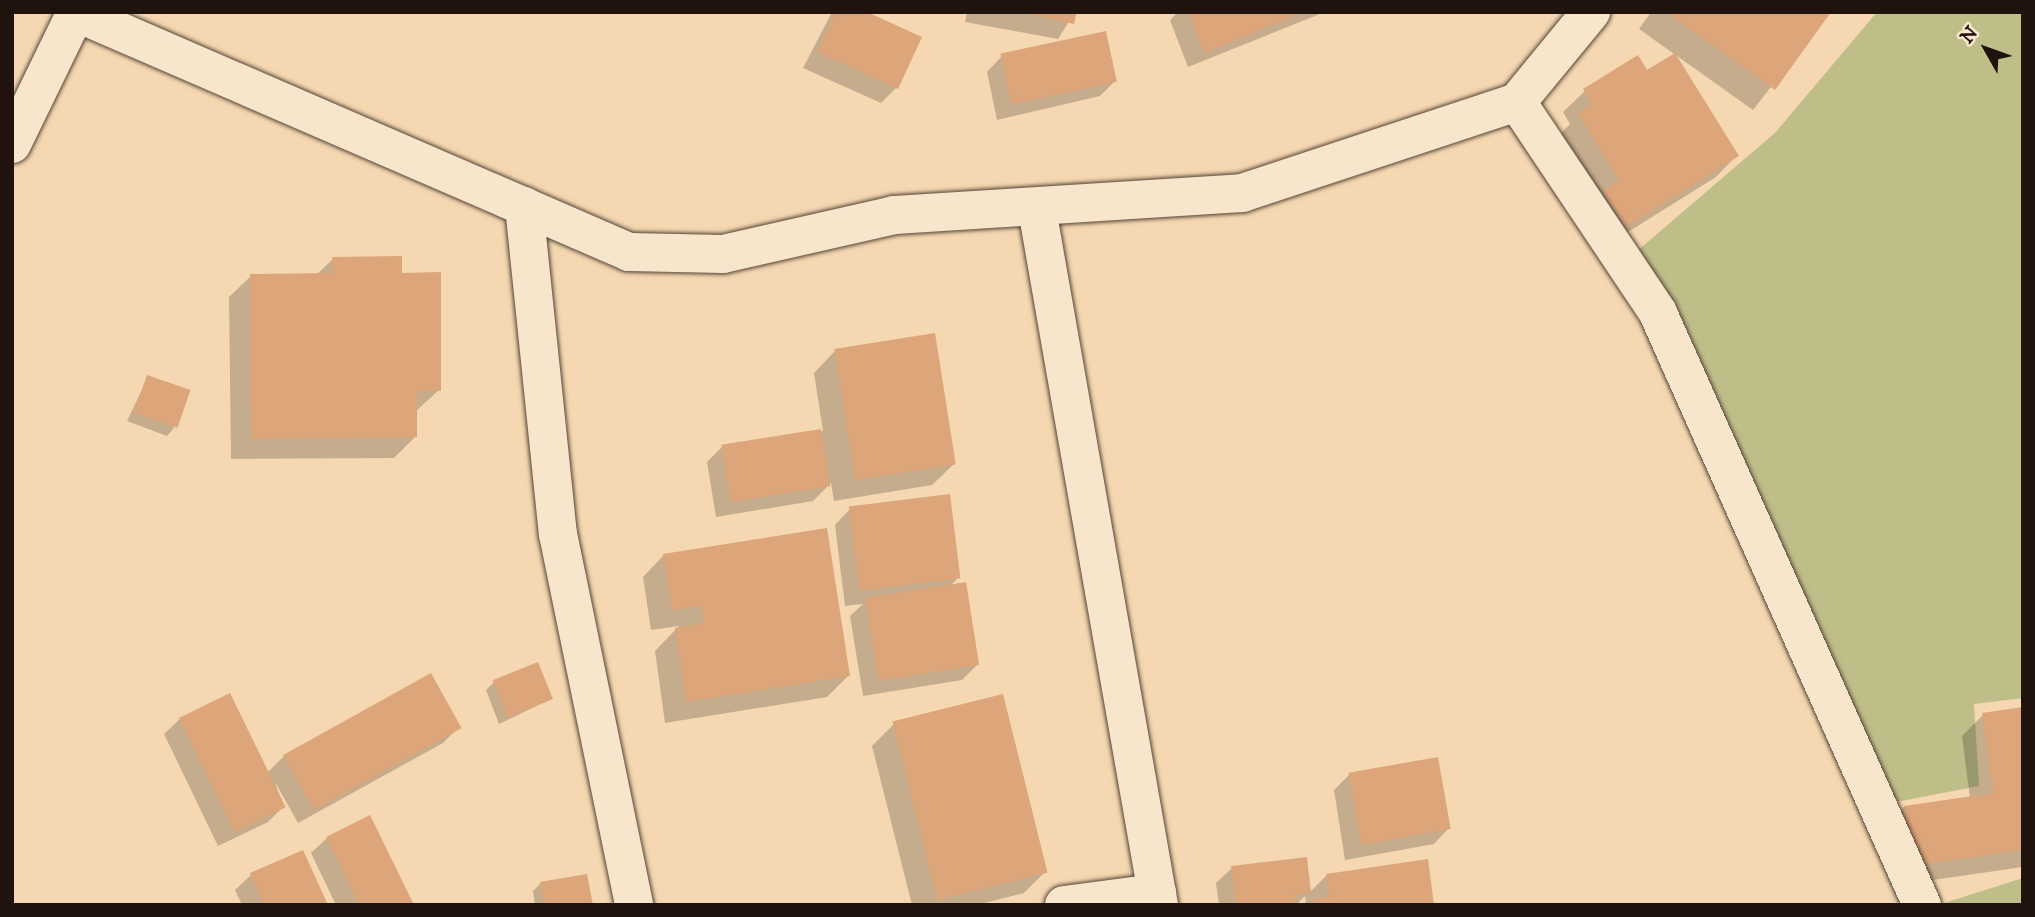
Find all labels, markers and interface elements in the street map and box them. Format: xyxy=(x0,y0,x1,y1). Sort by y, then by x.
north arrow xyxy=(1951,14,2021,84)
text: N xyxy=(1956,22,1983,49)

